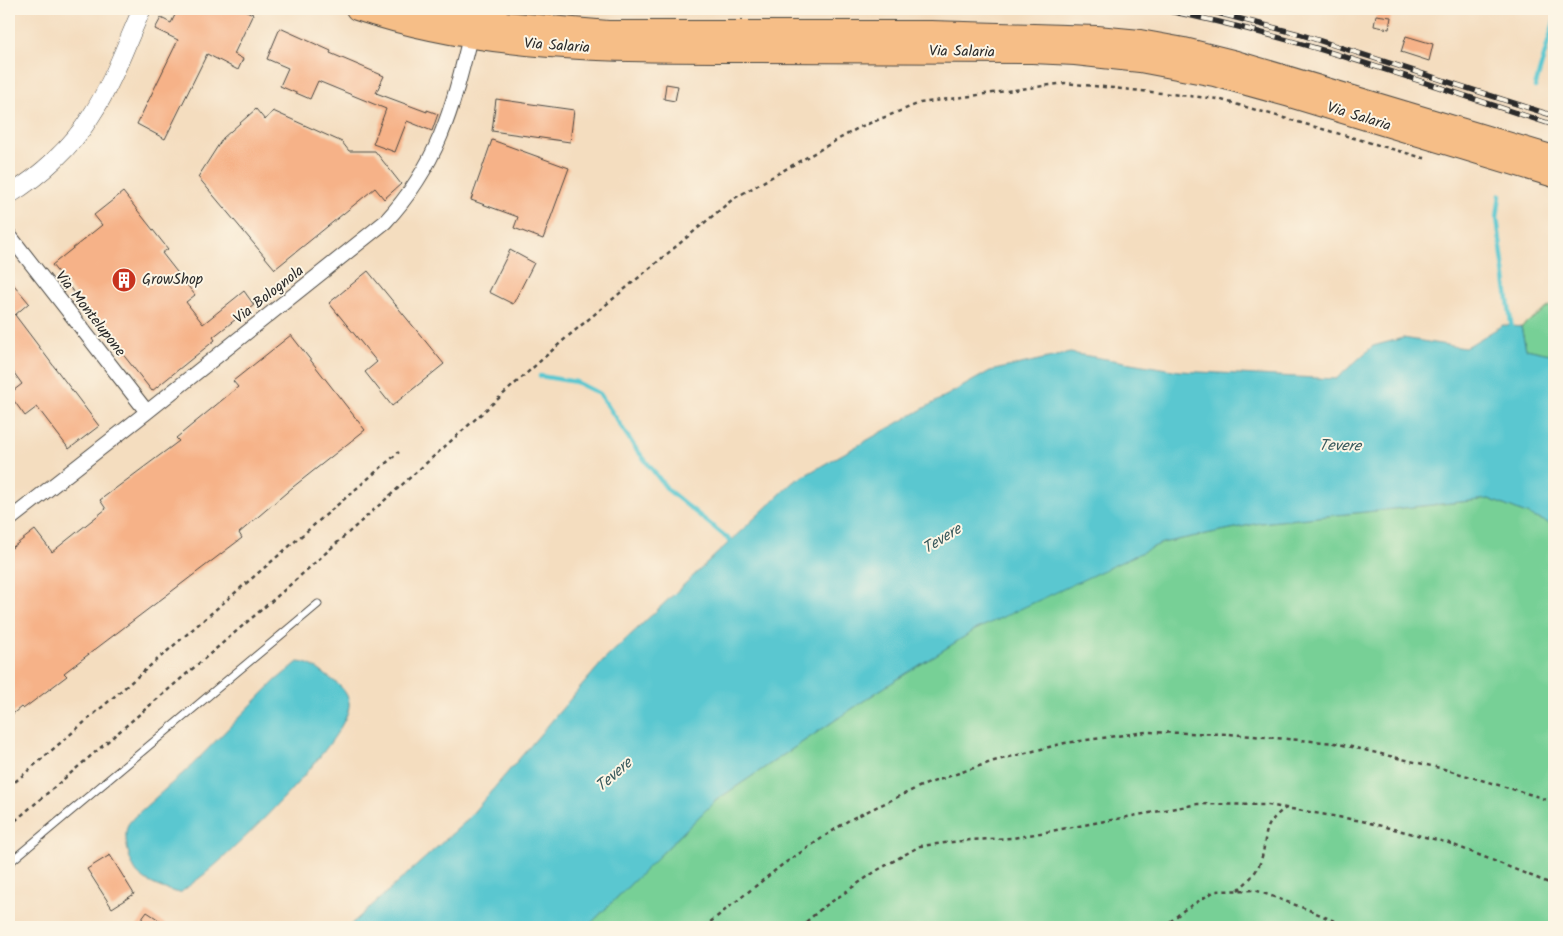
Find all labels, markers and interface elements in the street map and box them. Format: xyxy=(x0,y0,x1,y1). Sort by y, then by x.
street label: Via Salaria xyxy=(523,32,591,60)
street label: Via Salaria xyxy=(929,39,995,65)
street label: Via Salaria xyxy=(1324,96,1394,138)
street label: Via Bolognola xyxy=(228,260,310,330)
street label: Via Montelupone xyxy=(49,266,131,362)
building icon: GrowShop xyxy=(111,267,137,293)
place label: GrowShop xyxy=(142,268,203,292)
water label: Tevere xyxy=(1319,433,1363,459)
water label: Tevere xyxy=(917,516,968,561)
water label: Tevere xyxy=(590,751,639,798)

